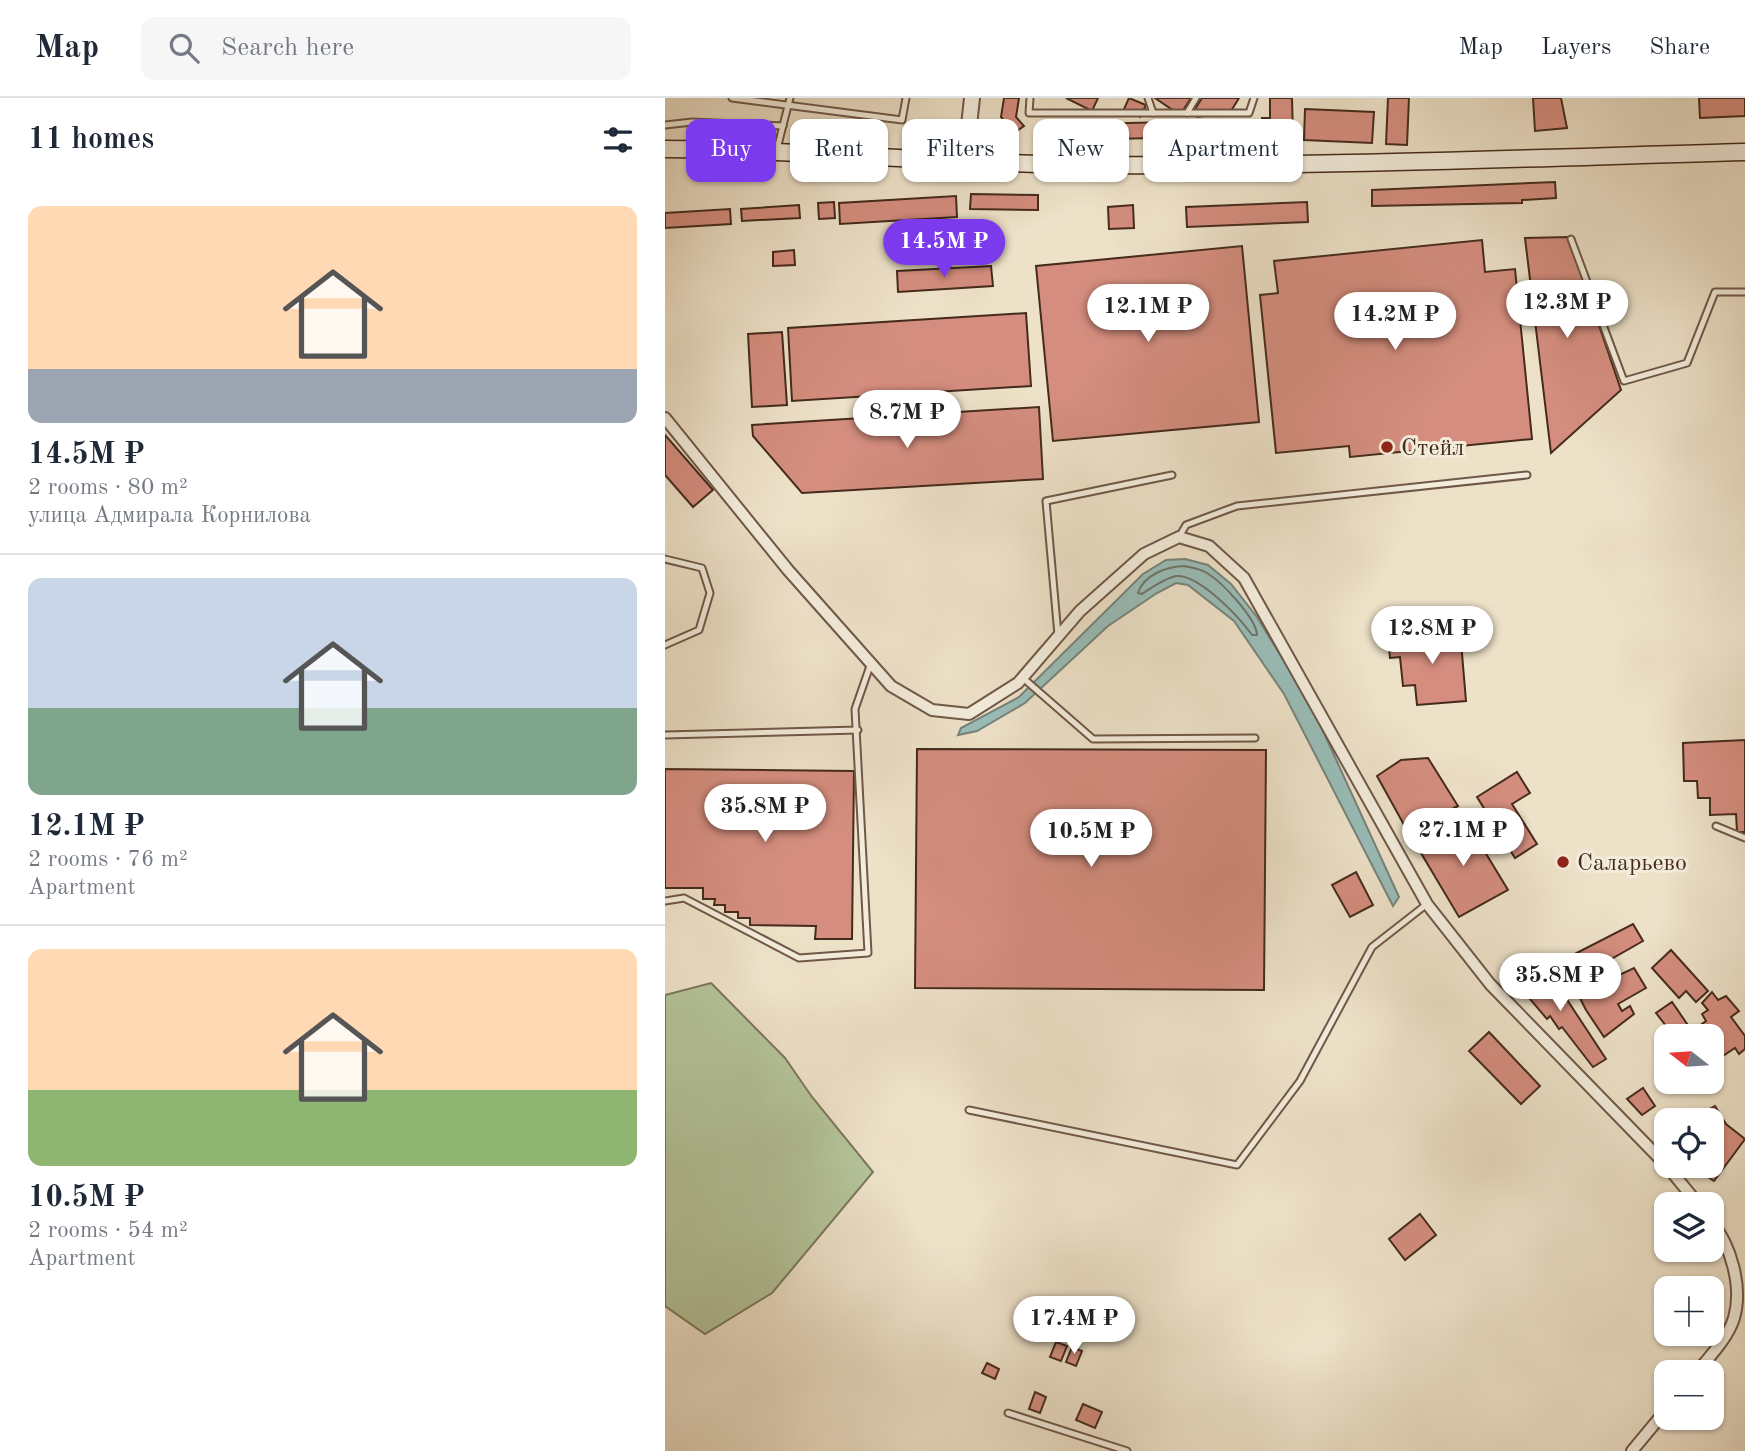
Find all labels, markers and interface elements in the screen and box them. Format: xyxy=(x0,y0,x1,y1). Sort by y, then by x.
search box xyxy=(141,17,631,80)
icon: search xyxy=(165,29,203,67)
text: Map xyxy=(35,32,99,65)
text: Search here xyxy=(221,35,354,61)
text: Map xyxy=(1459,36,1503,60)
text: Layers xyxy=(1541,36,1611,60)
text: Share xyxy=(1649,36,1710,60)
chip: Buy xyxy=(686,119,776,182)
chip: Rent xyxy=(790,119,888,182)
chip: Filters xyxy=(902,119,1019,182)
chip: New xyxy=(1033,119,1129,182)
chip: Apartment xyxy=(1143,119,1303,182)
icon: filters xyxy=(599,121,637,159)
text: 11 homes xyxy=(28,125,154,155)
pin: 14.5M ₽ xyxy=(879,220,1009,279)
text: 14.5M ₽ xyxy=(899,230,989,253)
icon: home xyxy=(270,251,396,377)
pin: 12.3M ₽ xyxy=(1502,280,1632,340)
pin: 12.1M ₽ xyxy=(1083,285,1213,344)
text: 12.3M ₽ xyxy=(1522,291,1612,314)
pin: 14.2M ₽ xyxy=(1330,292,1460,352)
text: 12.1M ₽ xyxy=(1103,295,1193,318)
text: 14.2M ₽ xyxy=(1350,303,1440,326)
pin: 8.7M ₽ xyxy=(850,390,964,450)
text: 8.7M ₽ xyxy=(869,401,945,424)
place label: Стейл xyxy=(1401,437,1464,461)
marker: Стейл xyxy=(1379,439,1395,455)
text: 14.5M ₽ xyxy=(28,440,145,470)
text: 2 rooms · 80 m² xyxy=(28,476,188,499)
text: улица Адмирала Корнилова xyxy=(28,504,311,527)
pin: 12.8M ₽ xyxy=(1367,606,1497,666)
text: 12.8M ₽ xyxy=(1387,617,1477,640)
icon: home xyxy=(270,623,396,749)
pin: 35.8M ₽ xyxy=(700,784,830,844)
text: 35.8M ₽ xyxy=(720,795,810,818)
pin: 27.1M ₽ xyxy=(1398,808,1528,868)
pin: 10.5M ₽ xyxy=(1026,810,1156,869)
text: 12.1M ₽ xyxy=(28,812,145,842)
text: 27.1M ₽ xyxy=(1418,819,1508,842)
text: 10.5M ₽ xyxy=(1046,820,1136,843)
text: 2 rooms · 76 m² xyxy=(28,848,188,871)
place label: Саларьево xyxy=(1577,852,1687,876)
marker: Саларьево xyxy=(1555,854,1571,870)
text: Apartment xyxy=(28,876,136,899)
pin: 35.8M ₽ xyxy=(1495,954,1625,1013)
text: 35.8M ₽ xyxy=(1515,964,1605,987)
icon: home xyxy=(270,994,396,1120)
north arrow xyxy=(1654,1024,1724,1094)
map controls xyxy=(1654,1024,1724,1430)
button: locate xyxy=(1654,1108,1724,1178)
text: 10.5M ₽ xyxy=(28,1183,145,1213)
button: layers xyxy=(1654,1192,1724,1262)
text: 2 rooms · 54 m² xyxy=(28,1219,188,1242)
text: Apartment xyxy=(28,1247,136,1270)
button: + xyxy=(1654,1276,1724,1346)
pin: 17.4M ₽ xyxy=(1009,1296,1139,1356)
text: 17.4M ₽ xyxy=(1029,1307,1119,1330)
button: − xyxy=(1654,1360,1724,1430)

